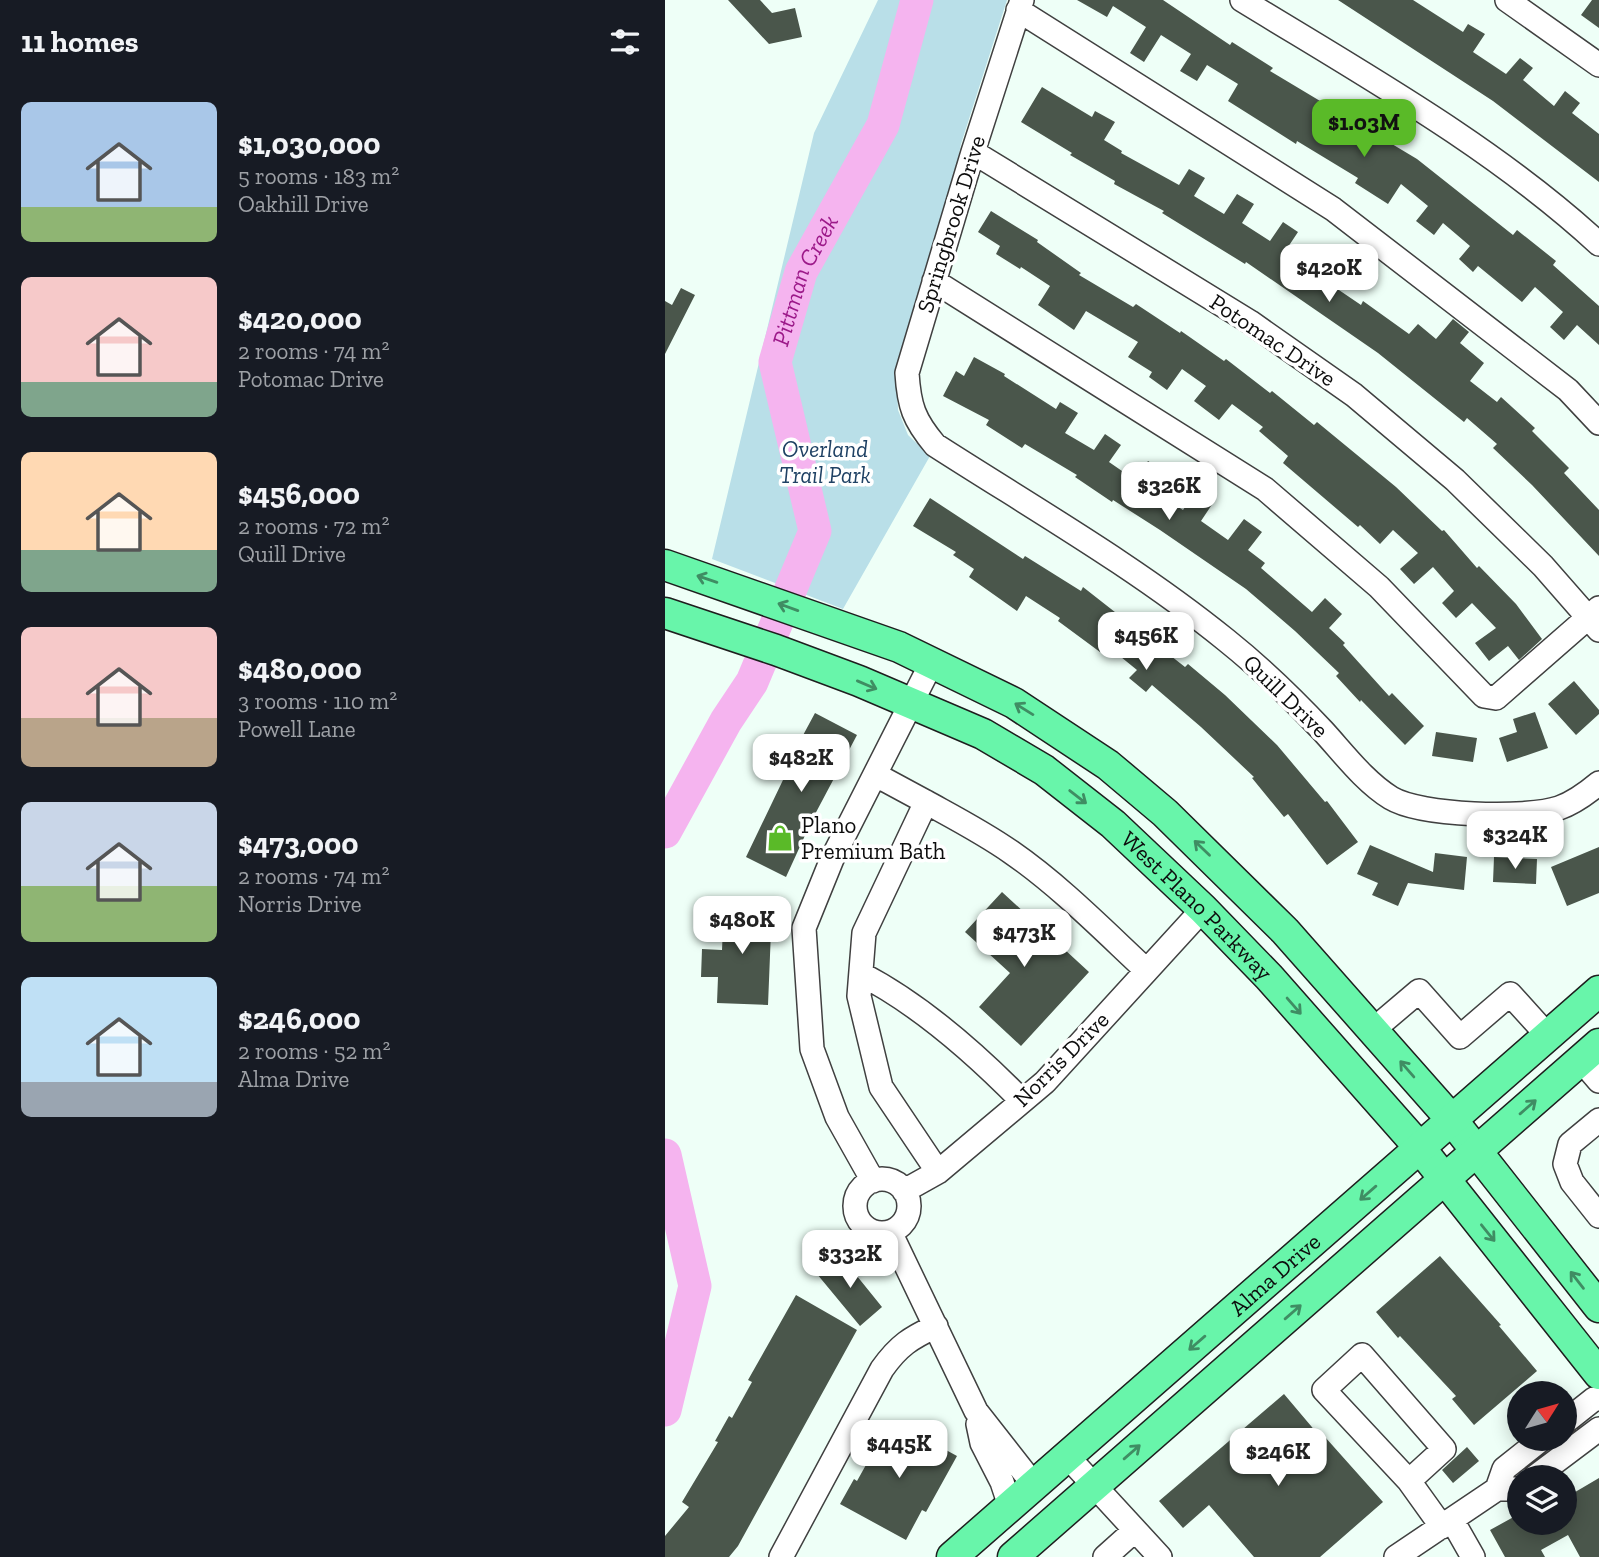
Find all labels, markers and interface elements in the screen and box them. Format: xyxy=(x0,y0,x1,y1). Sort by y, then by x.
icon: filters xyxy=(606,23,644,61)
text: 11 homes xyxy=(21,24,139,60)
pin: $1.03M xyxy=(1307,100,1421,159)
text: $1.03M xyxy=(1328,108,1400,136)
text: $1,030,000 xyxy=(238,126,381,162)
icon: home xyxy=(77,130,161,214)
street label: Springbrook Drive xyxy=(911,132,991,316)
text: 5 rooms · 183 m² xyxy=(238,162,399,190)
text: Oakhill Drive xyxy=(238,190,369,218)
water label: Pittman Creek xyxy=(765,209,844,349)
pin: $420K xyxy=(1280,244,1378,304)
text: $420K xyxy=(1296,253,1362,281)
street label: Potomac Drive xyxy=(1205,288,1341,392)
text: $420,000 xyxy=(238,301,362,337)
icon: home xyxy=(77,305,161,389)
text: 2 rooms · 74 m² xyxy=(238,337,389,365)
text: Potomac Drive xyxy=(238,365,384,393)
park label: Overland Trail Park xyxy=(779,435,871,489)
pin: $326K xyxy=(1120,462,1218,522)
text: $326K xyxy=(1137,471,1201,499)
text: $456,000 xyxy=(238,476,360,512)
icon: home xyxy=(77,480,161,564)
text: 2 rooms · 72 m² xyxy=(238,512,389,540)
text: Quill Drive xyxy=(238,540,346,568)
one-way arrow xyxy=(696,572,718,584)
one-way arrow xyxy=(777,600,799,613)
pin: $456K xyxy=(1097,612,1195,672)
text: $456K xyxy=(1114,621,1178,649)
street label: Quill Drive xyxy=(1237,648,1335,744)
text: $480,000 xyxy=(238,651,362,687)
icon: home xyxy=(77,655,161,739)
one-way arrow xyxy=(855,679,877,692)
text: 3 rooms · 110 m² xyxy=(238,687,397,715)
one-way arrow xyxy=(1014,701,1034,715)
text: Powell Lane xyxy=(238,715,356,743)
pin: $482K xyxy=(752,734,850,794)
text: $482K xyxy=(769,743,833,771)
one-way arrow xyxy=(1068,789,1087,804)
place label: Plano Premium Bath xyxy=(801,811,945,865)
pin: $324K xyxy=(1466,812,1564,871)
text: $324K xyxy=(1483,820,1547,848)
shop icon: Plano Premium Bath xyxy=(765,823,795,853)
street label: West Plano Parkway xyxy=(1115,825,1279,986)
text: $473,000 xyxy=(238,826,359,862)
icon: home xyxy=(77,830,161,914)
one-way arrow xyxy=(1194,840,1211,857)
text: 2 rooms · 74 m² xyxy=(238,862,389,890)
text: Norris Drive xyxy=(238,890,361,918)
pin: $480K xyxy=(693,897,791,956)
text: $480K xyxy=(709,905,775,933)
pin: $473K xyxy=(975,909,1073,969)
text: $473K xyxy=(992,918,1056,946)
one-way arrow xyxy=(1286,996,1302,1014)
text: $246,000 xyxy=(238,1001,361,1037)
icon: home xyxy=(77,1005,161,1089)
street label: Norris Drive xyxy=(1007,1005,1115,1113)
text: 2 rooms · 52 m² xyxy=(238,1037,390,1065)
one-way arrow xyxy=(1399,1060,1415,1078)
text: Alma Drive xyxy=(238,1065,349,1093)
one-way arrow xyxy=(1518,1099,1536,1115)
one-way arrow xyxy=(1359,1185,1377,1201)
one-way arrow xyxy=(1480,1224,1495,1242)
street label: Alma Drive xyxy=(1224,1227,1326,1322)
pin: $332K xyxy=(801,1230,899,1290)
text: $332K xyxy=(818,1239,882,1267)
one-way arrow xyxy=(1570,1271,1585,1290)
one-way arrow xyxy=(1284,1304,1302,1320)
one-way arrow xyxy=(1188,1335,1206,1351)
north arrow xyxy=(1507,1381,1577,1451)
map controls xyxy=(1507,1381,1577,1535)
pin: $445K xyxy=(850,1420,948,1480)
pin: $246K xyxy=(1229,1428,1327,1488)
text: $445K xyxy=(866,1429,932,1457)
text: $246K xyxy=(1246,1437,1310,1465)
one-way arrow xyxy=(1123,1444,1141,1460)
button: layers xyxy=(1507,1465,1577,1535)

